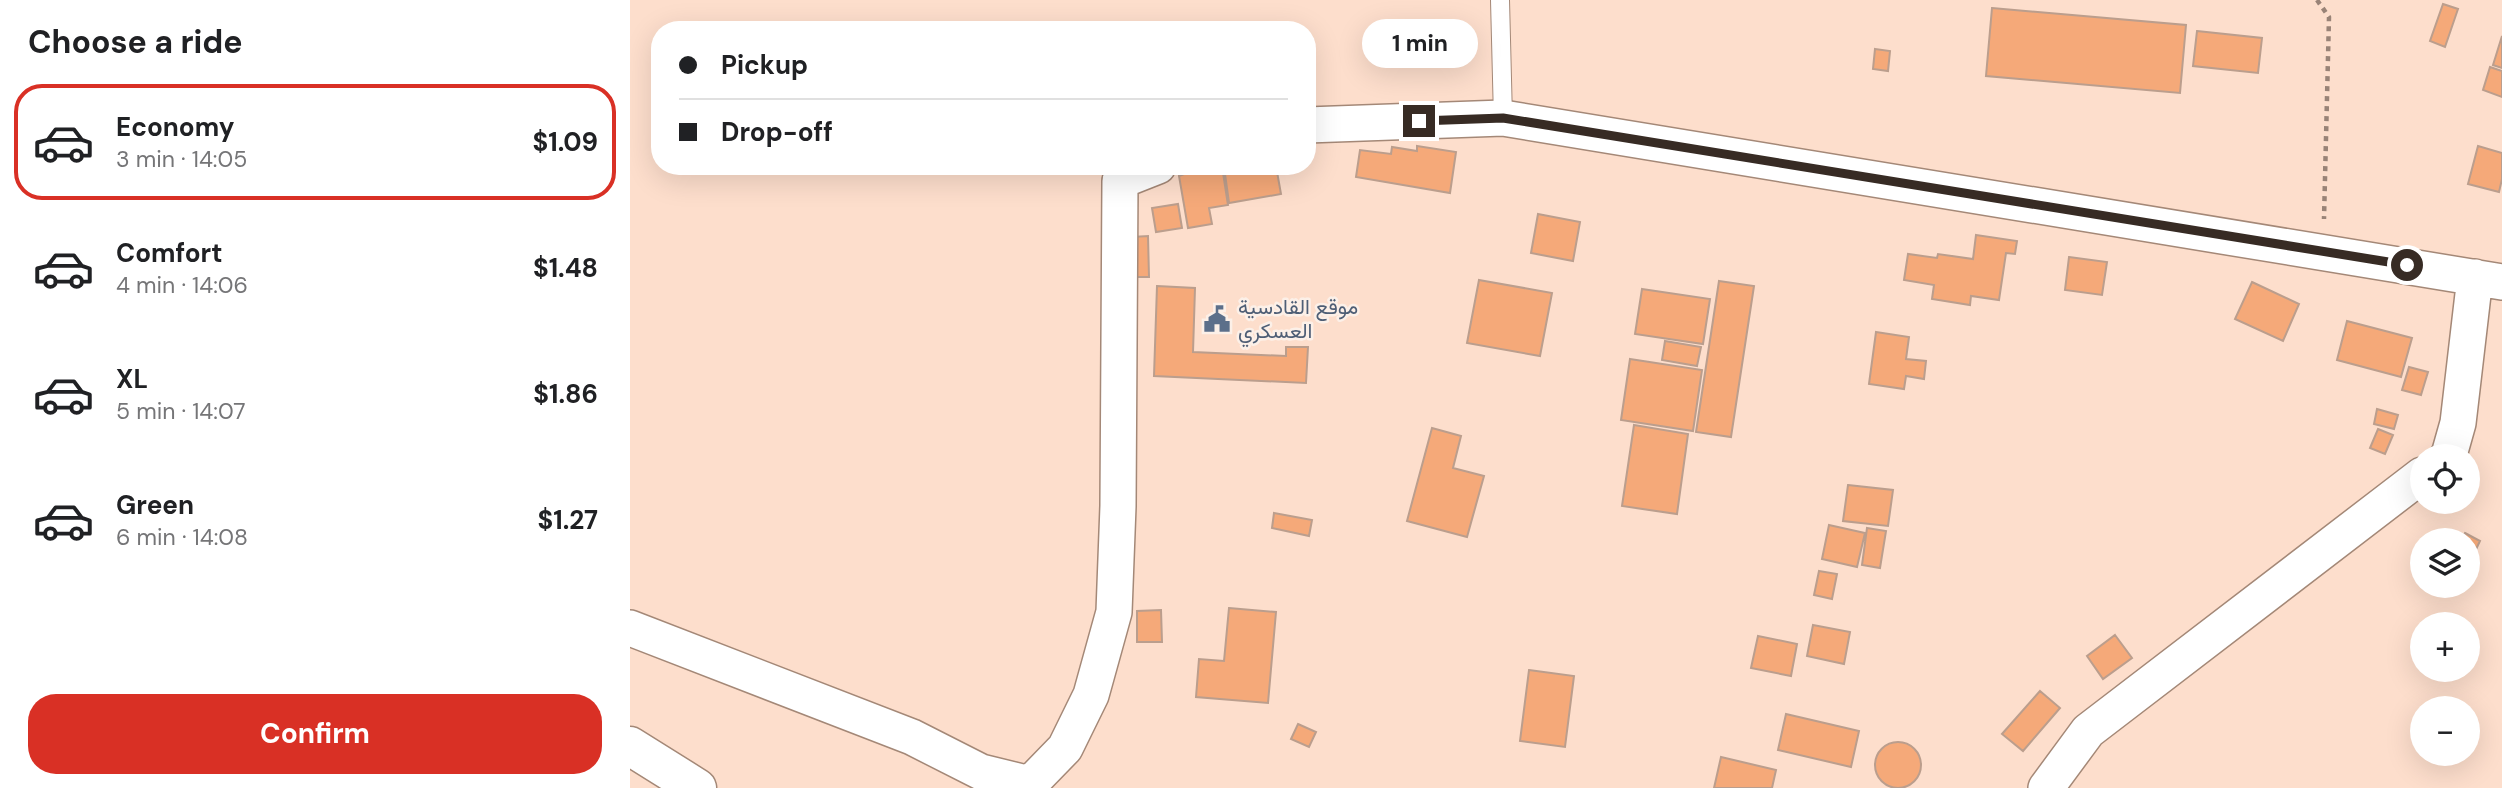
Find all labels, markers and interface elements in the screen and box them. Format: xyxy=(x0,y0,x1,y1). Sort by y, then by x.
callout: 1 min xyxy=(1361,19,1477,68)
text: Choose a ride xyxy=(28,21,243,63)
text: 1 min xyxy=(1392,28,1448,58)
text: Pickup xyxy=(721,48,808,82)
route end xyxy=(1403,105,1435,137)
text: Economy xyxy=(116,110,234,144)
icon: car xyxy=(32,111,95,174)
text: Drop-off xyxy=(721,115,833,149)
text: $1.09 xyxy=(533,125,598,159)
text: 3 min · 14:05 xyxy=(116,144,247,174)
text: Comfort xyxy=(116,236,222,270)
icon: car xyxy=(32,237,95,300)
route start xyxy=(2391,249,2423,281)
text: $1.48 xyxy=(533,251,598,285)
text: 4 min · 14:06 xyxy=(116,270,248,300)
place label: موقع القادسية العسكري xyxy=(1238,293,1358,348)
public building icon: موقع القادسية العسكري xyxy=(1202,304,1232,334)
text: XL xyxy=(116,362,148,396)
icon: car xyxy=(32,363,95,426)
text: $1.86 xyxy=(533,377,598,411)
text: 5 min · 14:07 xyxy=(116,396,246,426)
map controls xyxy=(2410,444,2480,766)
button: locate xyxy=(2410,444,2480,514)
text: Green xyxy=(116,488,194,522)
icon: car xyxy=(32,489,95,552)
text: $1.27 xyxy=(537,503,598,537)
text: 6 min · 14:08 xyxy=(116,522,248,552)
button: layers xyxy=(2410,528,2480,598)
button: + xyxy=(2410,612,2480,682)
button: Confirm xyxy=(28,694,602,774)
button: − xyxy=(2410,696,2480,766)

